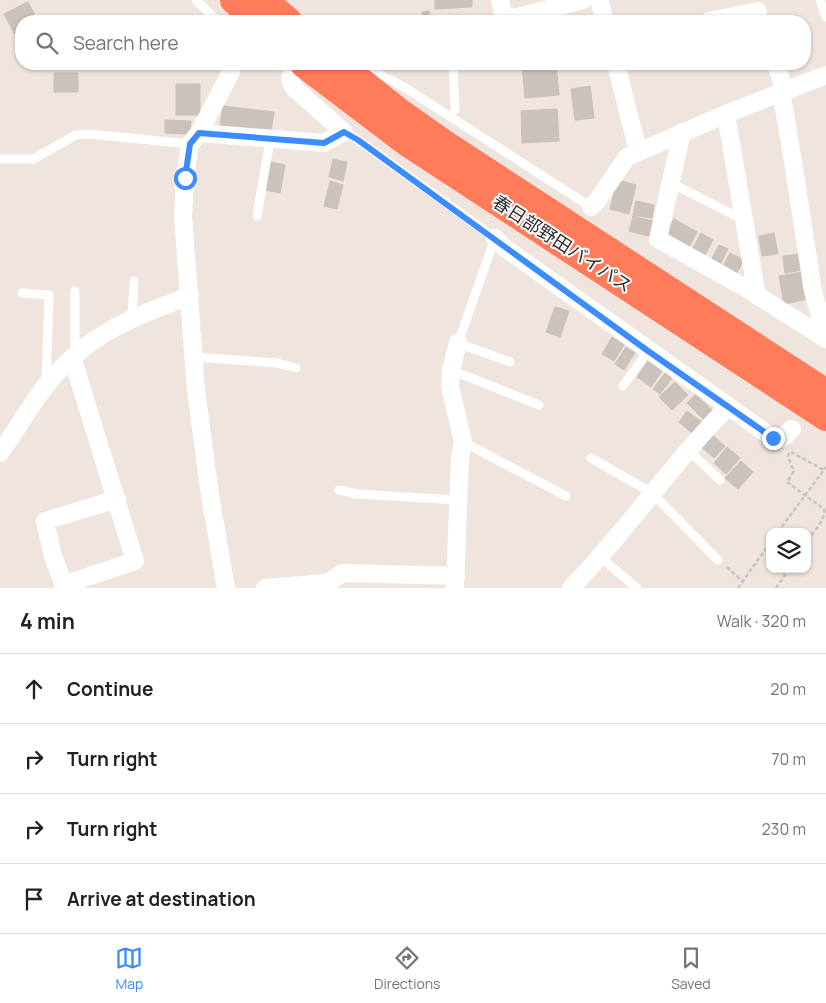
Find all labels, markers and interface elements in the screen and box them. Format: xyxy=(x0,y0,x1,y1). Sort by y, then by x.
search box xyxy=(15,15,811,70)
icon: search xyxy=(33,29,61,57)
text: Search here xyxy=(73,30,179,56)
route start xyxy=(174,167,197,190)
street label: 春日部野田バイパス xyxy=(488,189,637,297)
route end xyxy=(762,427,785,450)
map controls xyxy=(766,528,811,573)
button: layers xyxy=(766,528,811,573)
text: 4 min xyxy=(20,607,75,635)
text: Walk · 320 m xyxy=(717,610,806,632)
icon: ahead xyxy=(20,675,48,703)
text: Continue xyxy=(67,676,153,702)
text: 20 m xyxy=(770,678,806,700)
icon: right xyxy=(20,745,48,773)
text: Turn right xyxy=(67,746,157,772)
text: 70 m xyxy=(771,748,806,770)
icon: right xyxy=(20,815,48,843)
text: Turn right xyxy=(67,816,157,842)
text: 230 m xyxy=(762,818,806,840)
icon: arrive xyxy=(20,885,48,913)
text: Arrive at destination xyxy=(67,886,256,912)
tab: Map xyxy=(115,944,143,993)
tab: Directions xyxy=(374,944,440,993)
tab: Saved xyxy=(671,944,711,993)

